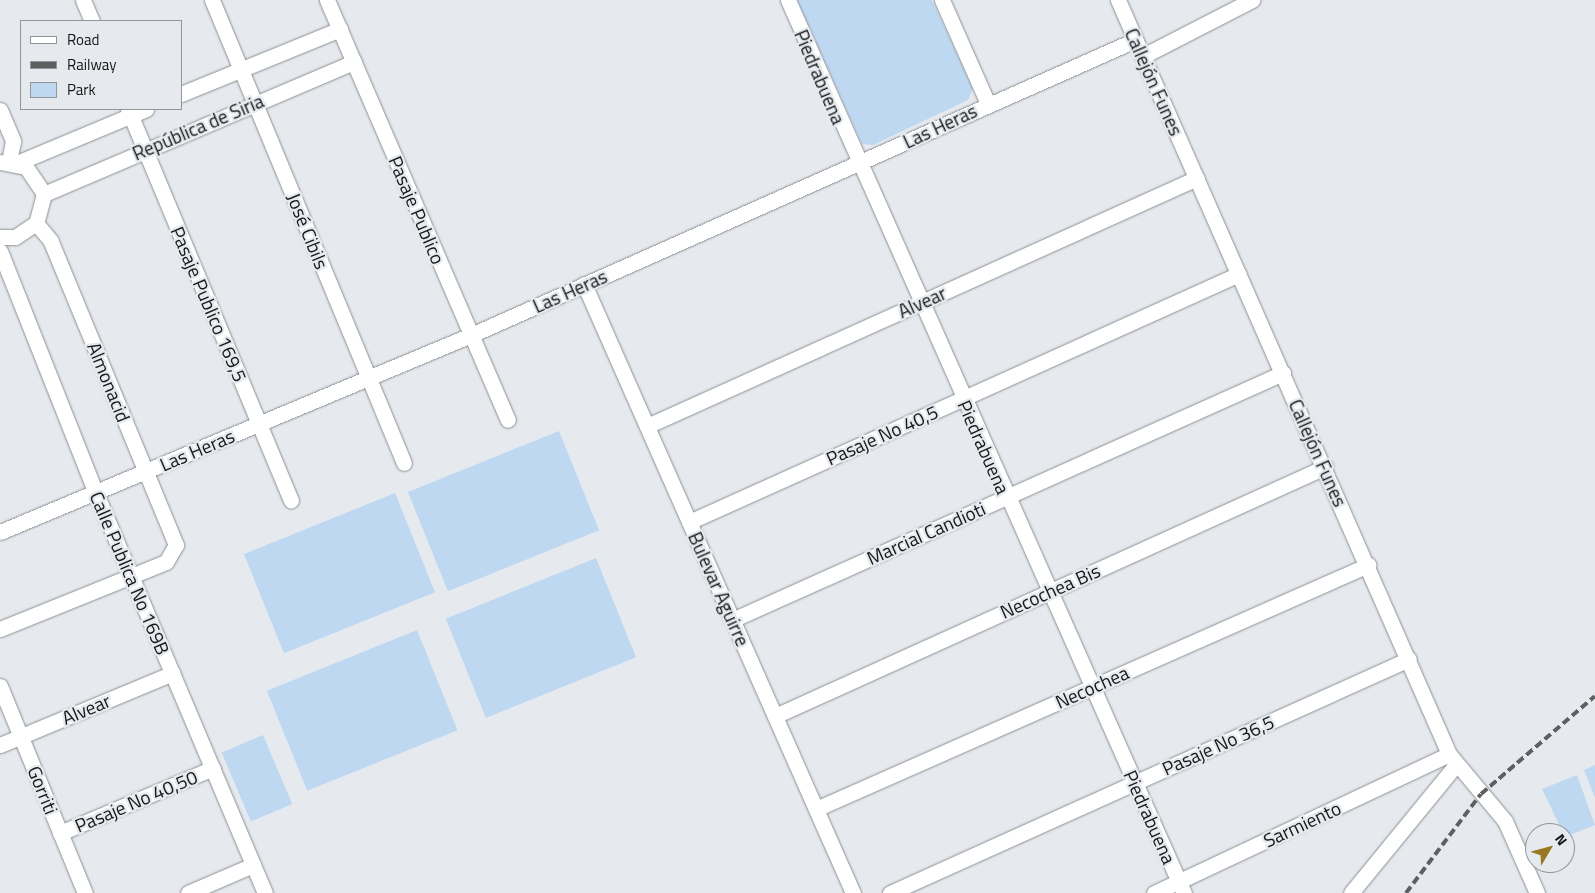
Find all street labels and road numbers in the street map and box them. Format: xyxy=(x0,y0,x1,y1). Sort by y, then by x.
street label: Callejón Funes xyxy=(1120,25,1188,139)
street label: Piedrabuena xyxy=(790,26,850,128)
street label: República de Siria xyxy=(129,89,267,165)
street label: Las Heras xyxy=(899,99,981,153)
street label: Pasaje Publico xyxy=(384,153,450,267)
street label: José Cibils xyxy=(282,190,334,272)
street label: Pasaje Publico 169,5 xyxy=(166,223,252,385)
street label: Las Heras xyxy=(529,265,611,317)
street label: Alvear xyxy=(894,281,950,323)
street label: Almonacid xyxy=(83,339,135,425)
street label: Piedrabuena xyxy=(953,396,1015,498)
street label: Callejón Funes xyxy=(1284,396,1352,510)
street label: Pasaje No 40,5 xyxy=(823,400,941,470)
street label: Las Heras xyxy=(156,424,238,476)
street label: Calle Publica No 169B xyxy=(85,488,175,658)
street label: Marcial Candioti xyxy=(863,497,989,569)
street label: Bulevar Aguirre xyxy=(684,528,754,650)
street label: Necochea Bis xyxy=(996,559,1104,623)
street label: Necochea xyxy=(1052,661,1132,713)
street label: Alvear xyxy=(58,689,114,729)
street label: Pasaje No 36,5 xyxy=(1159,710,1277,780)
street label: Gorriti xyxy=(23,763,63,817)
street label: Pasaje No 40,50 xyxy=(71,765,201,837)
street label: Piedrabuena xyxy=(1119,766,1181,868)
street label: Sarmiento xyxy=(1260,796,1344,852)

